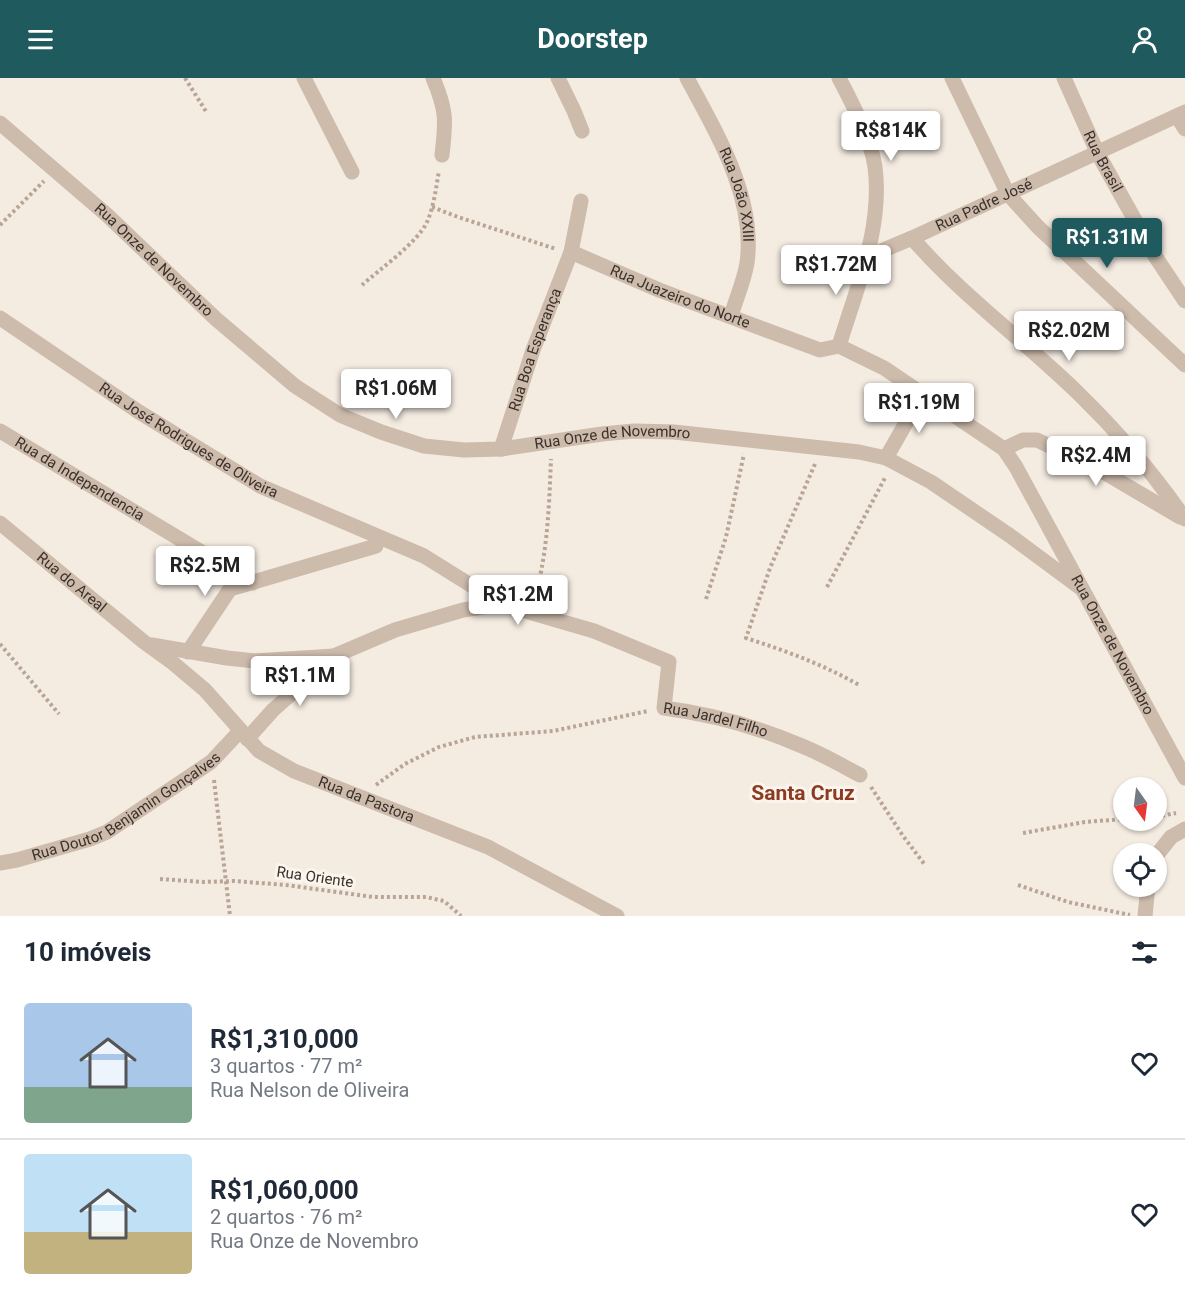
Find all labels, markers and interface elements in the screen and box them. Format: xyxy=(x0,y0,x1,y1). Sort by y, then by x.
icon: menu xyxy=(24,23,57,56)
text: Doorstep xyxy=(537,23,648,55)
icon: person xyxy=(1128,23,1161,56)
pin: R$814K xyxy=(842,111,940,162)
text: R$814K xyxy=(855,118,927,142)
street label: Rua Brasil xyxy=(1080,128,1126,195)
street label: Rua João XXIII xyxy=(715,144,757,242)
street label: Rua Padre José xyxy=(933,175,1035,235)
street label: Rua Onze de Novembro xyxy=(91,199,217,320)
pin: R$1.31M xyxy=(1052,218,1162,269)
text: R$1.31M xyxy=(1066,225,1148,249)
pin: R$1.72M xyxy=(781,245,891,296)
text: R$1.72M xyxy=(795,252,877,276)
street label: Rua Juazeiro do Norte xyxy=(607,261,753,332)
street label: Rua Boa Esperança xyxy=(505,286,565,413)
pin: R$2.02M xyxy=(1014,311,1124,362)
text: R$2.02M xyxy=(1028,318,1110,342)
pin: R$1.06M xyxy=(341,369,451,420)
text: R$1.06M xyxy=(355,376,437,400)
street label: Rua José Rodrigues de Oliveira xyxy=(96,379,281,502)
pin: R$1.19M xyxy=(864,383,974,434)
text: R$1.19M xyxy=(878,390,960,414)
street label: Rua Onze de Novembro xyxy=(533,422,691,453)
street label: Rua da Independencia xyxy=(12,433,148,525)
pin: R$2.4M xyxy=(1047,436,1145,487)
text: R$2.4M xyxy=(1061,443,1131,467)
pin: R$2.5M xyxy=(156,546,254,597)
street label: Rua do Areal xyxy=(33,548,110,616)
text: R$2.5M xyxy=(170,553,240,577)
street label: Rua Onze de Novembro xyxy=(1067,572,1158,718)
pin: R$1.2M xyxy=(469,575,567,626)
text: R$1.2M xyxy=(483,582,553,606)
pin: R$1.1M xyxy=(251,656,349,707)
text: R$1.1M xyxy=(265,663,335,687)
street label: Rua Jardel Filho xyxy=(662,699,770,741)
street label: Rua Doutor Benjamin Gonçalves xyxy=(30,748,224,864)
street label: Rua da Pastora xyxy=(316,772,417,826)
north arrow xyxy=(1113,777,1167,831)
map controls xyxy=(1113,777,1167,897)
district label: Santa Cruz xyxy=(751,781,855,805)
button: locate xyxy=(1113,843,1167,897)
street label: Rua Oriente xyxy=(275,863,355,891)
icon: filters xyxy=(1128,936,1161,969)
text: 10 imóveis xyxy=(24,937,151,967)
text: R$1,310,000 xyxy=(210,1024,359,1054)
icon: home xyxy=(72,1027,144,1099)
icon: heart xyxy=(1128,1047,1161,1080)
text: 3 quartos · 77 m² xyxy=(210,1054,362,1078)
text: Rua Nelson de Oliveira xyxy=(210,1078,409,1102)
text: R$1,060,000 xyxy=(210,1175,359,1205)
icon: home xyxy=(72,1178,144,1250)
icon: heart xyxy=(1128,1198,1161,1231)
text: 2 quartos · 76 m² xyxy=(210,1205,362,1229)
text: Rua Onze de Novembro xyxy=(210,1229,419,1253)

